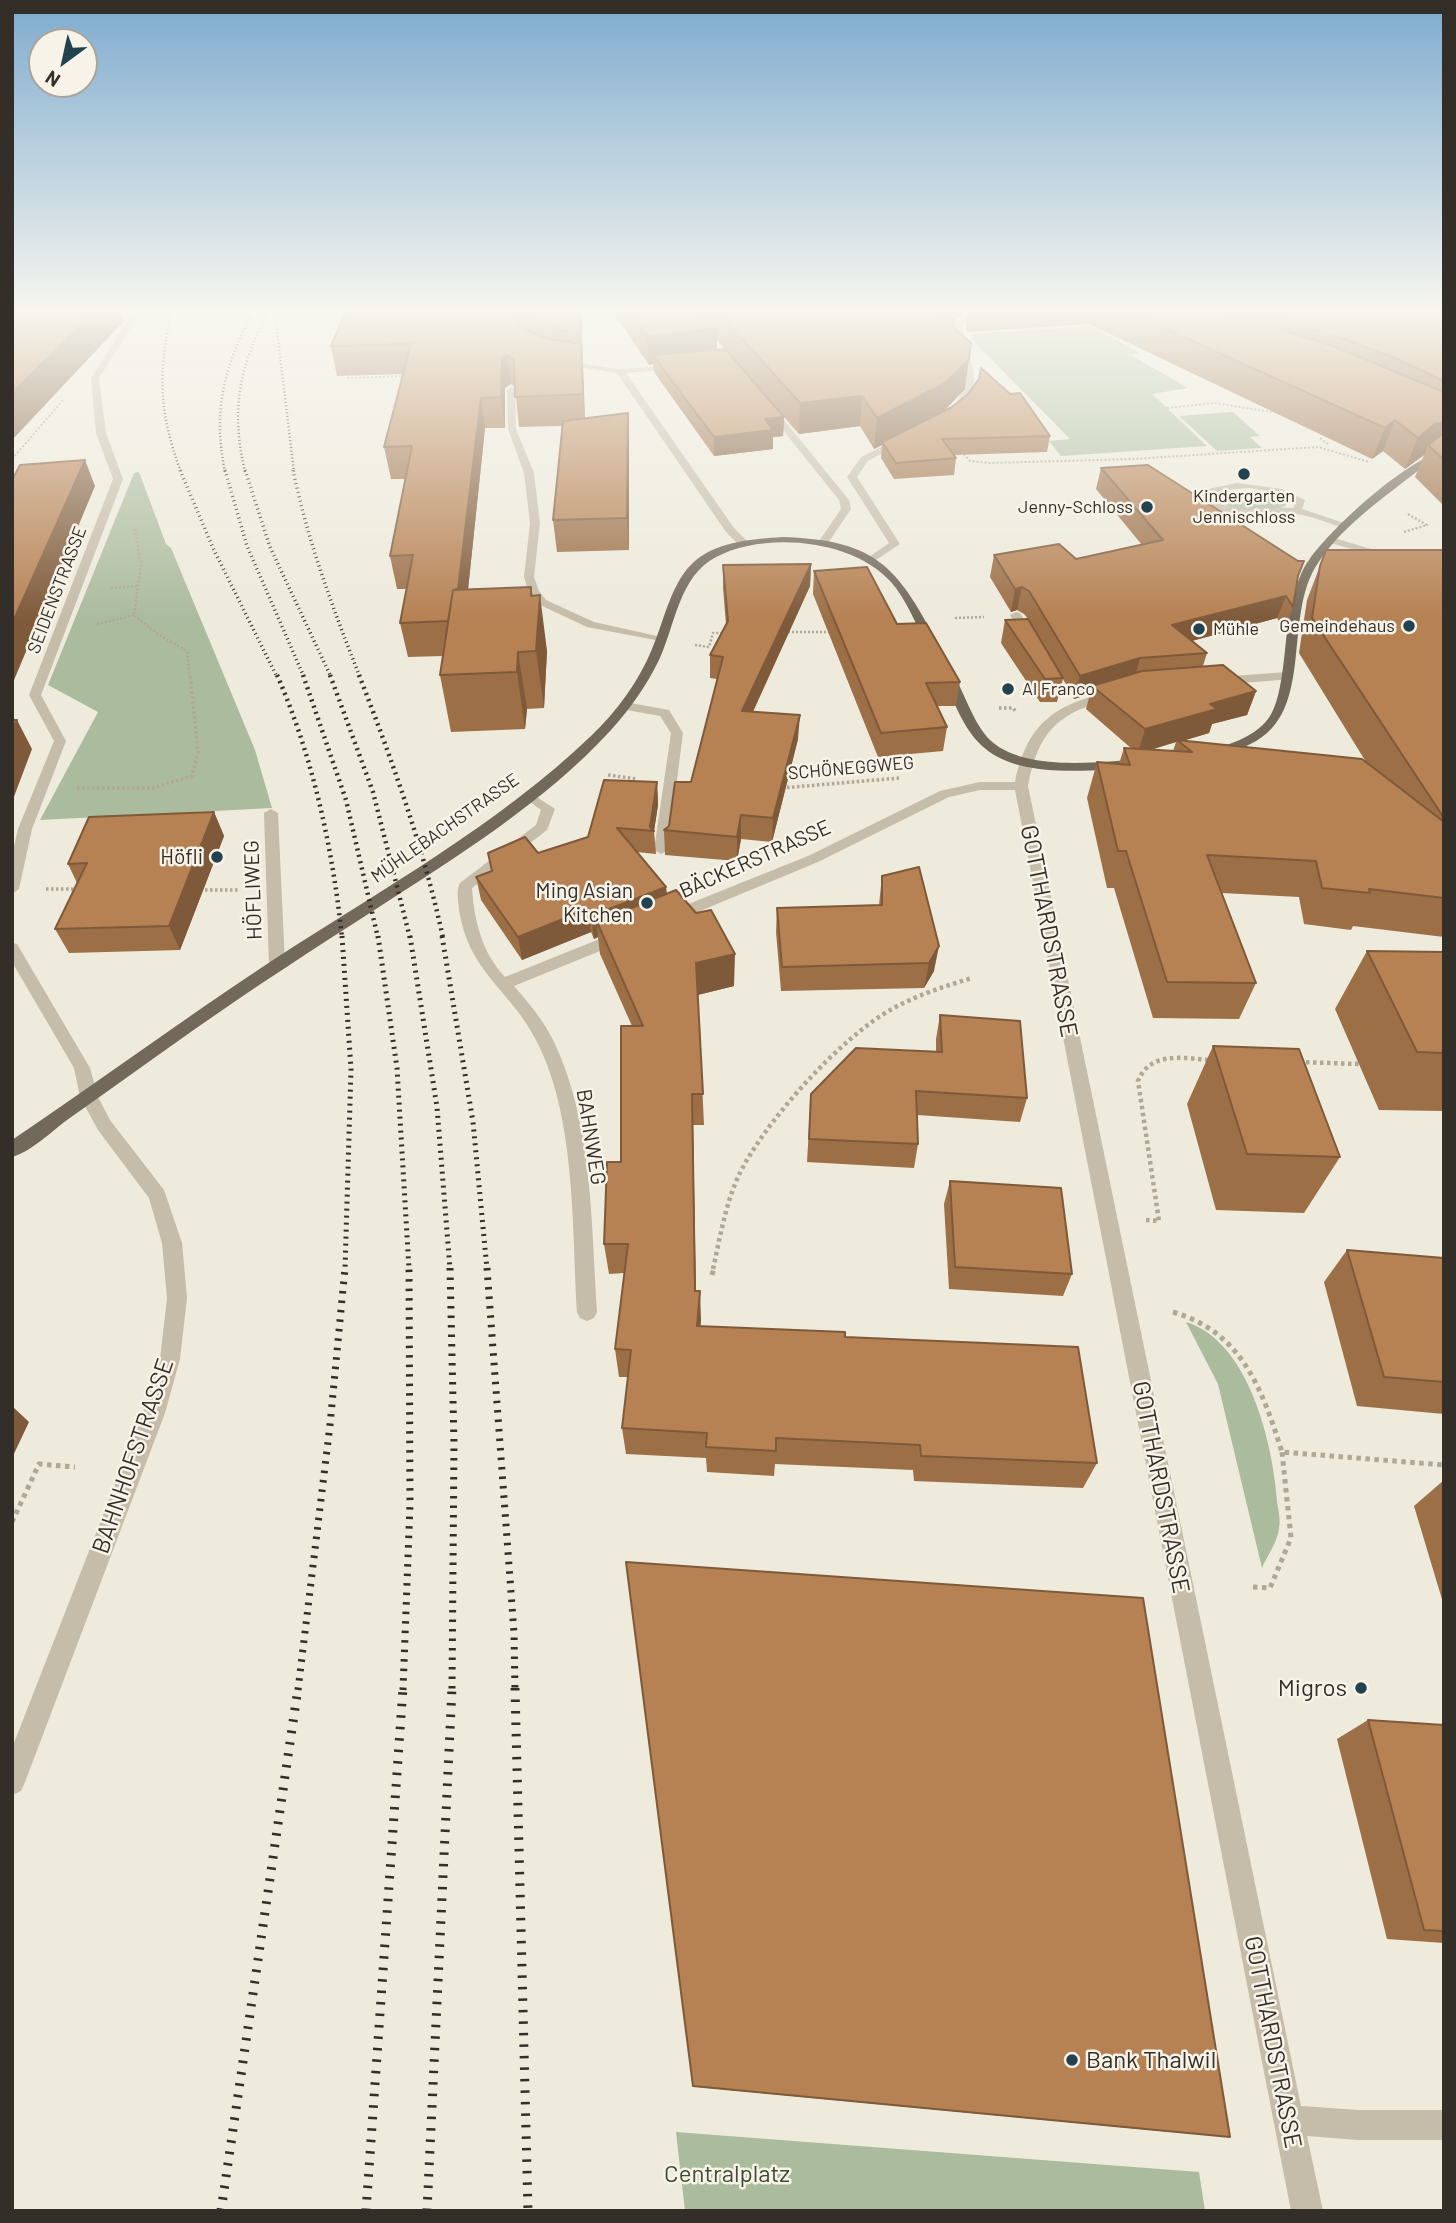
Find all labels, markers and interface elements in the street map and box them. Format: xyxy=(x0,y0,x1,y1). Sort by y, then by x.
north arrow xyxy=(28,28,98,98)
text: N xyxy=(41,66,64,92)
marker: Kindergarten Jennischloss xyxy=(1236,466,1252,482)
place label: Kindergarten Jennischloss xyxy=(1193,485,1295,528)
place label: Jenny-Schloss xyxy=(1018,496,1133,518)
marker: Jenny-Schloss xyxy=(1139,499,1155,515)
street label: SEIDENSTRASSE xyxy=(23,523,91,657)
place label: Gemeindehaus xyxy=(1279,615,1395,637)
place label: Mühle xyxy=(1213,618,1259,640)
marker: Gemeindehaus xyxy=(1401,618,1417,634)
marker: Mühle xyxy=(1191,621,1207,637)
place label: Al Franco xyxy=(1022,678,1095,700)
marker: Al Franco xyxy=(1000,681,1016,697)
street label: SCHÖNEGGWEG xyxy=(787,752,915,784)
street label: MÜHLEBACHSTRASSE xyxy=(367,769,523,887)
street label: BÄCKERSTRASSE xyxy=(675,814,835,904)
street label: GOTTHARDSTRASSE xyxy=(1014,822,1084,1040)
street label: HÖFLIWEG xyxy=(239,840,267,940)
place label: Höfli xyxy=(160,844,203,870)
marker: Höfli xyxy=(209,849,225,865)
place label: Ming Asian Kitchen xyxy=(536,878,633,928)
marker: Ming Asian Kitchen xyxy=(639,895,655,911)
street label: BAHNWEG xyxy=(571,1087,611,1187)
street label: BAHNHOFSTRASSE xyxy=(86,1355,180,1557)
street label: GOTTHARDSTRASSE xyxy=(1126,1378,1196,1596)
place label: Migros xyxy=(1278,1674,1347,1702)
marker: Migros xyxy=(1353,1680,1369,1696)
street label: GOTTHARDSTRASSE xyxy=(1238,1933,1308,2151)
place label: Bank Thalwil xyxy=(1086,2046,1216,2074)
marker: Bank Thalwil xyxy=(1064,2052,1080,2068)
park label: Centralplatz xyxy=(664,2160,790,2188)

